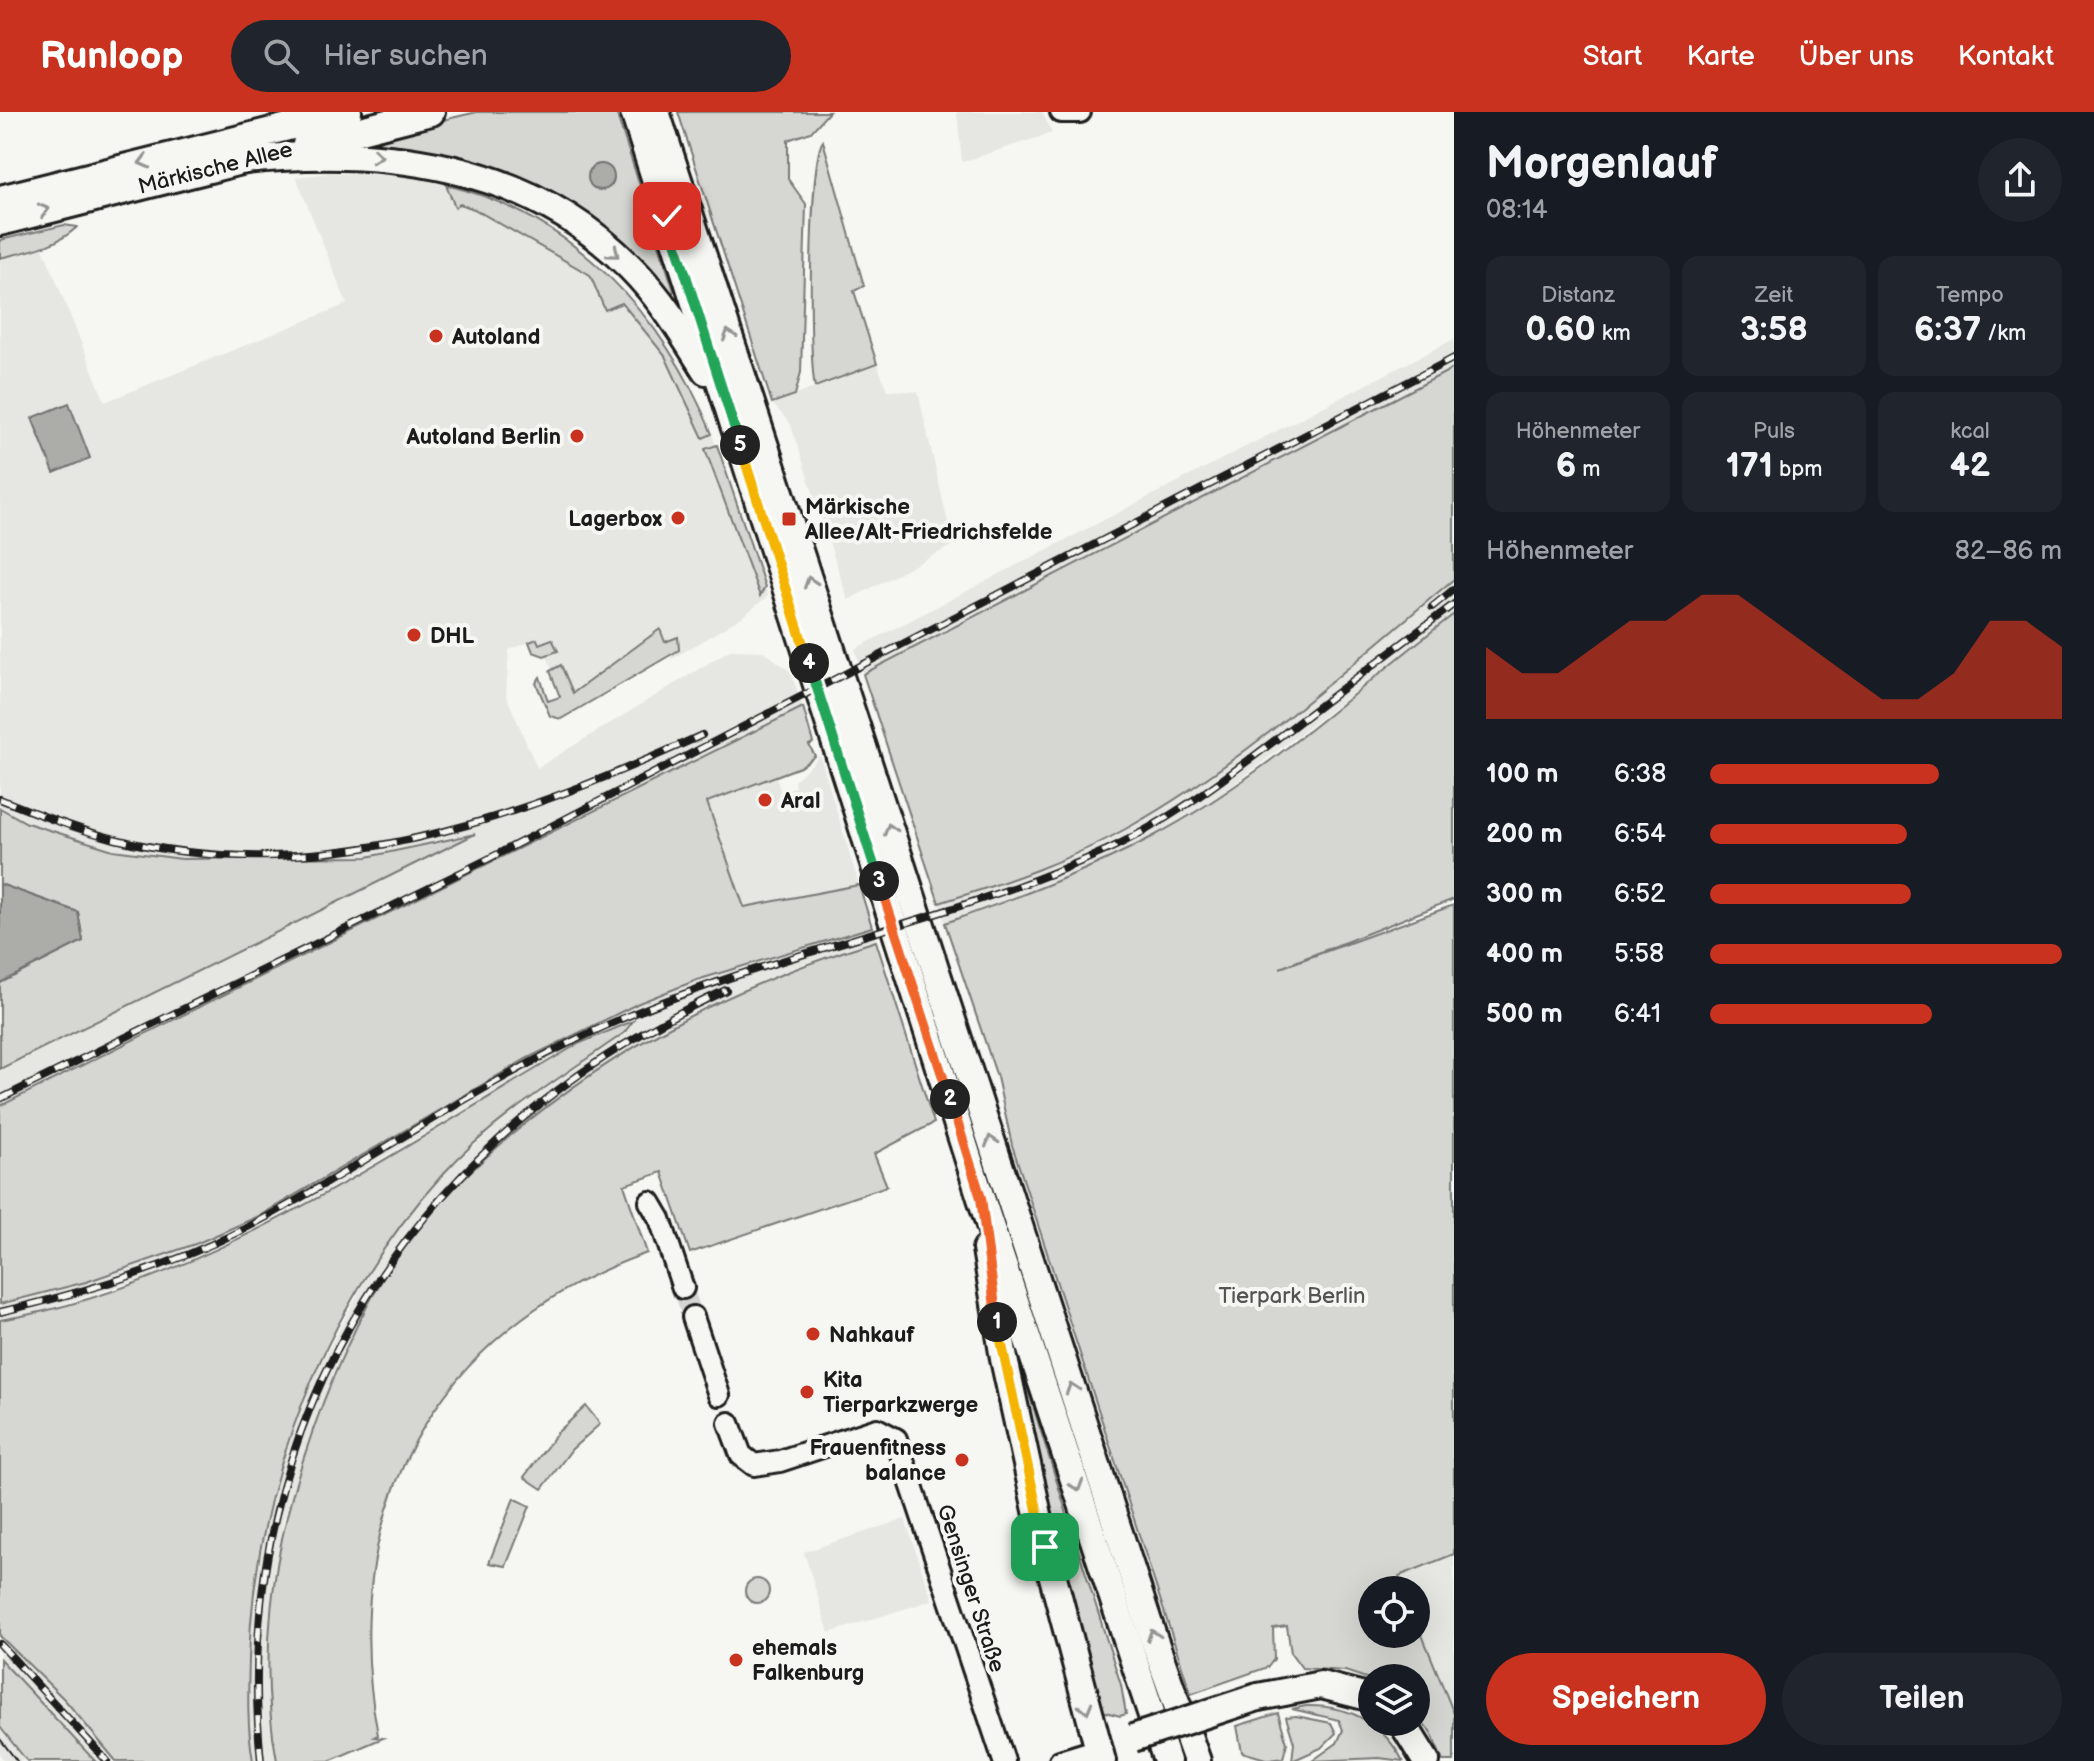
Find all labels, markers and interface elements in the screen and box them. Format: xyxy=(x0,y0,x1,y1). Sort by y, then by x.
search box xyxy=(231,20,791,92)
text: Runloop xyxy=(40,34,183,79)
icon: search xyxy=(259,34,303,78)
text: Hier suchen xyxy=(323,38,488,74)
text: Start xyxy=(1583,40,1642,73)
text: Karte xyxy=(1686,40,1755,73)
text: Über uns xyxy=(1799,40,1914,73)
text: Kontakt xyxy=(1958,40,2054,73)
street label: Märkische Allee xyxy=(135,136,295,201)
text: Morgenlauf xyxy=(1486,138,1718,191)
button: share xyxy=(1978,138,2062,222)
one-way arrow xyxy=(371,147,384,164)
one-way arrow xyxy=(138,153,152,170)
pin xyxy=(633,182,701,250)
icon: check xyxy=(645,194,689,238)
text: 08:14 xyxy=(1486,195,1548,226)
one-way arrow xyxy=(37,203,50,220)
one-way arrow xyxy=(604,243,619,258)
text: Distanz xyxy=(1541,282,1615,309)
text: Zeit xyxy=(1755,282,1793,309)
text: Tempo xyxy=(1936,282,2004,309)
text: 0.60 xyxy=(1525,309,1596,350)
text: 3:58 xyxy=(1740,309,1808,350)
text: 6:37 xyxy=(1914,309,1981,350)
text: km xyxy=(1596,320,1631,347)
text: /km xyxy=(1981,320,2026,347)
place label: Autoland xyxy=(451,324,540,351)
marker: Autoland xyxy=(427,327,445,345)
one-way arrow xyxy=(722,328,738,342)
text: Höhenmeter xyxy=(1516,418,1640,445)
text: Puls xyxy=(1753,418,1795,445)
text: kcal xyxy=(1950,418,1990,445)
place label: Autoland Berlin xyxy=(406,424,561,451)
pin: 5 xyxy=(720,425,760,465)
marker: Autoland Berlin xyxy=(568,427,586,445)
text: 5 xyxy=(734,431,746,458)
text: 6 xyxy=(1556,445,1576,486)
text: 171 xyxy=(1726,445,1773,486)
text: 42 xyxy=(1950,445,1990,486)
text: m xyxy=(1576,456,1600,483)
text: bpm xyxy=(1773,456,1822,483)
place label: Märkische Allee/Alt-Friedrichsfelde xyxy=(804,494,1053,546)
place label: Lagerbox xyxy=(568,506,662,533)
marker: Lagerbox xyxy=(669,509,687,527)
marker: Märkische Allee/Alt-Friedrichsfelde xyxy=(780,510,798,528)
text: Höhenmeter xyxy=(1486,536,1633,567)
text: 82–86 m xyxy=(1955,536,2062,567)
one-way arrow xyxy=(803,575,819,589)
place label: DHL xyxy=(430,623,475,650)
marker: DHL xyxy=(405,626,423,644)
pin: 4 xyxy=(789,643,829,683)
text: 4 xyxy=(803,649,815,676)
text: 100 m xyxy=(1486,759,1559,790)
text: 6:38 xyxy=(1614,759,1666,790)
place label: Aral xyxy=(780,788,820,815)
marker: Aral xyxy=(756,791,774,809)
text: 200 m xyxy=(1486,819,1563,850)
text: 6:54 xyxy=(1614,819,1666,850)
one-way arrow xyxy=(883,823,899,836)
pin: 3 xyxy=(859,861,899,901)
text: 3 xyxy=(873,867,885,894)
text: 300 m xyxy=(1486,879,1563,910)
text: 6:52 xyxy=(1614,879,1665,910)
text: 400 m xyxy=(1486,939,1563,970)
text: 5:58 xyxy=(1614,939,1664,970)
text: 500 m xyxy=(1486,999,1563,1030)
text: 6:41 xyxy=(1614,999,1661,1030)
pin: 2 xyxy=(930,1079,970,1119)
text: 2 xyxy=(943,1085,957,1112)
one-way arrow xyxy=(985,1135,1001,1149)
park label: Tierpark Berlin xyxy=(1219,1283,1365,1310)
pin: 1 xyxy=(977,1302,1017,1342)
text: 1 xyxy=(992,1308,1002,1335)
place label: Nahkauf xyxy=(829,1322,915,1349)
marker: Nahkauf xyxy=(804,1325,822,1343)
place label: Kita Tierparkzwerge xyxy=(823,1367,978,1419)
one-way arrow xyxy=(1065,1382,1081,1395)
marker: Kita Tierparkzwerge xyxy=(798,1383,816,1401)
place label: Frauenfitness balance xyxy=(809,1435,946,1487)
marker: Frauenfitness balance xyxy=(953,1451,971,1469)
one-way arrow xyxy=(1067,1478,1083,1492)
street label: Gensinger Straße xyxy=(931,1501,1010,1676)
pin xyxy=(1011,1513,1079,1581)
icon: arrive xyxy=(1023,1525,1067,1569)
map controls xyxy=(1358,1576,1430,1736)
button: locate xyxy=(1358,1576,1430,1648)
one-way arrow xyxy=(1146,1629,1162,1643)
place label: ehemals Falkenburg xyxy=(752,1635,864,1687)
marker: ehemals Falkenburg xyxy=(727,1651,745,1669)
button: Speichern xyxy=(1486,1653,1766,1745)
button: Teilen xyxy=(1782,1653,2062,1745)
button: layers xyxy=(1358,1664,1430,1736)
one-way arrow xyxy=(1077,1700,1093,1714)

